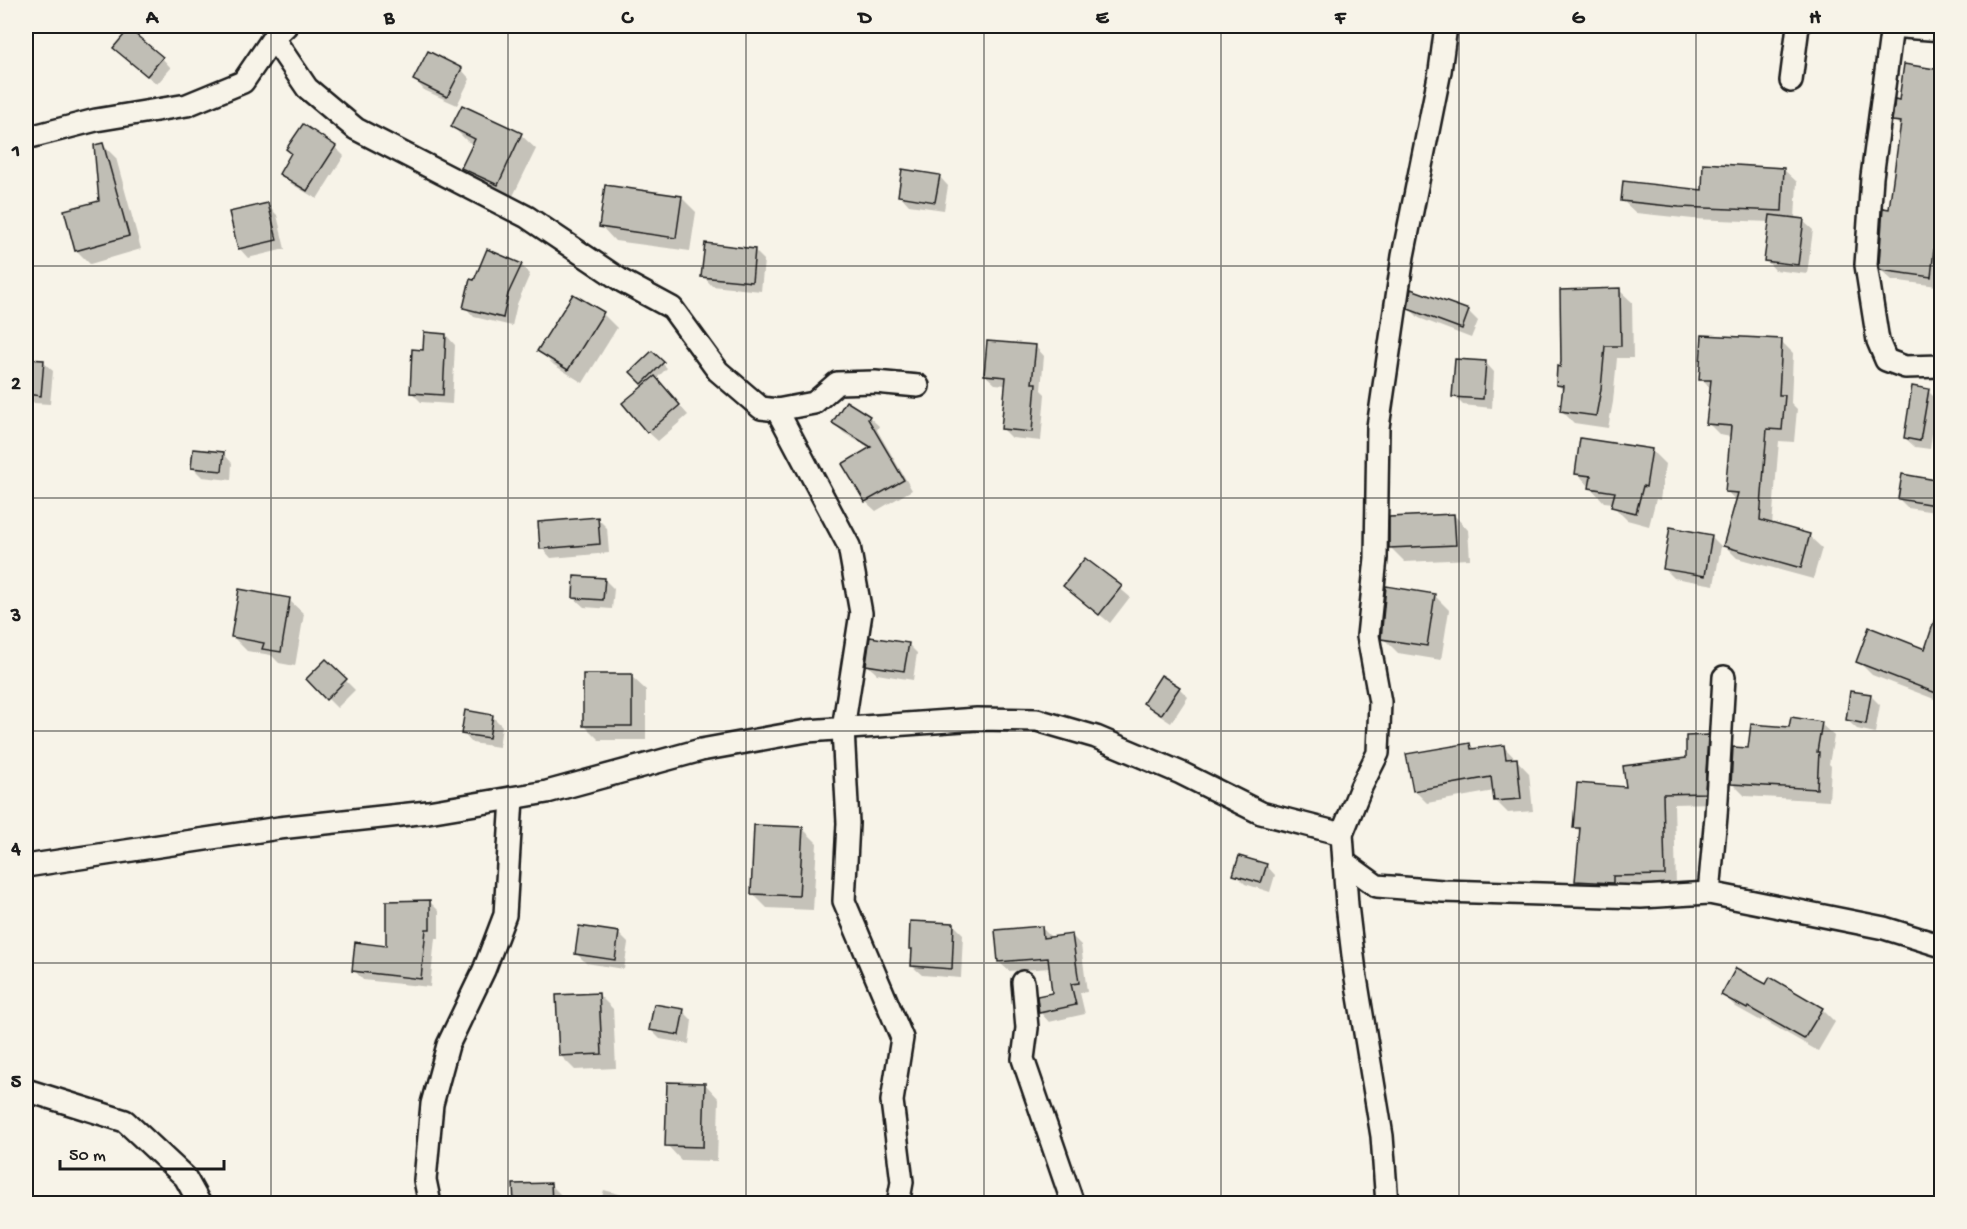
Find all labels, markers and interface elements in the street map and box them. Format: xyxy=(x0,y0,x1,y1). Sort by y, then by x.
text: A xyxy=(145,8,160,31)
text: B xyxy=(383,8,395,31)
text: C xyxy=(621,8,635,31)
text: D xyxy=(856,8,872,31)
text: E xyxy=(1096,8,1110,31)
text: F xyxy=(1334,8,1347,31)
text: G xyxy=(1572,8,1586,31)
text: H xyxy=(1809,8,1821,31)
text: 1 xyxy=(11,141,20,164)
text: 2 xyxy=(11,374,21,397)
text: 3 xyxy=(10,606,21,629)
text: 4 xyxy=(10,839,21,862)
text: 5 xyxy=(11,1072,22,1095)
scale bar xyxy=(60,1133,224,1171)
text: 50 m xyxy=(69,1146,106,1167)

